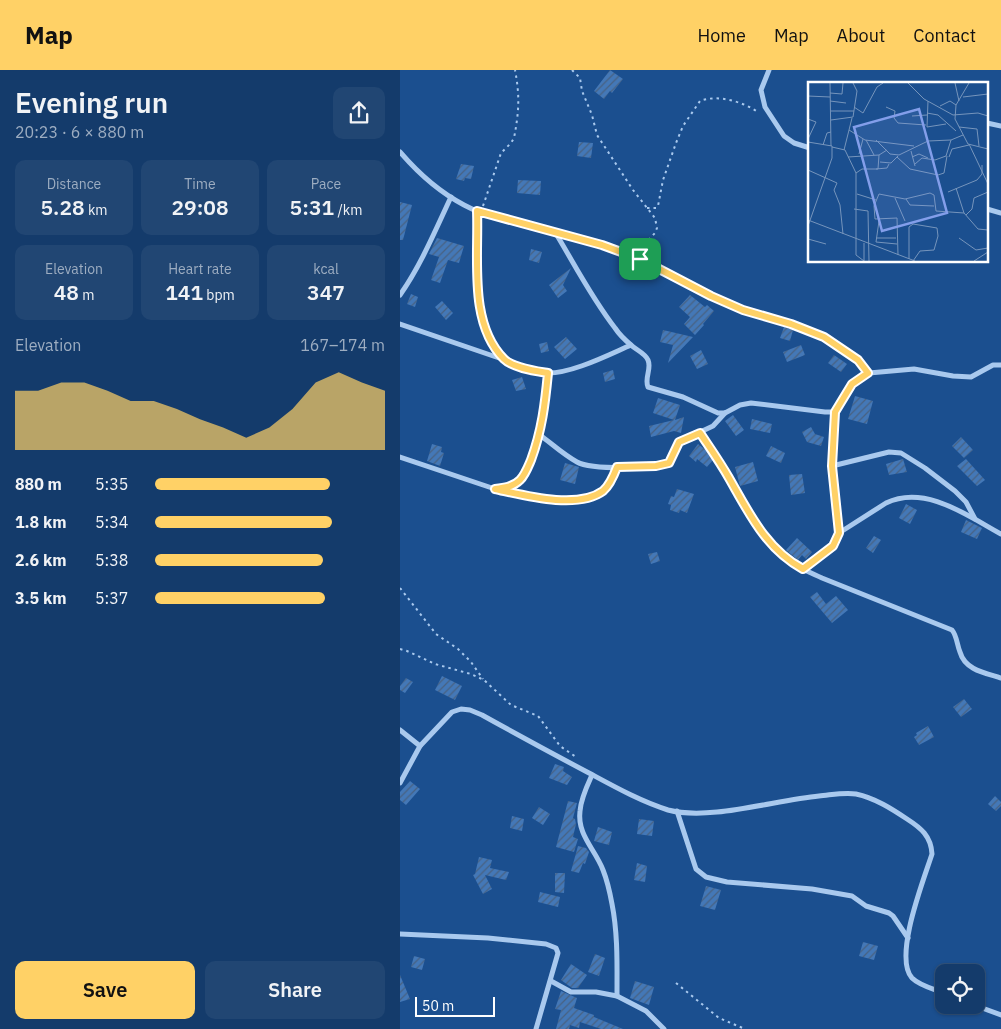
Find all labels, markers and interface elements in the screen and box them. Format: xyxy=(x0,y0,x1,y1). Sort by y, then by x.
text: Map xyxy=(25,19,73,51)
text: Home xyxy=(698,24,746,47)
text: Map xyxy=(774,24,809,47)
text: About xyxy=(837,24,885,47)
text: Contact xyxy=(913,24,976,47)
inset map xyxy=(808,82,988,262)
text: Evening run xyxy=(15,84,168,121)
button: share xyxy=(333,87,385,139)
text: 20:23 · 6 × 880 m xyxy=(15,122,144,142)
text: Distance xyxy=(47,175,101,193)
text: Time xyxy=(184,175,216,193)
text: Pace xyxy=(311,175,341,193)
text: 5.28 xyxy=(41,193,85,221)
text: 29:08 xyxy=(171,193,229,221)
text: 5:31 xyxy=(290,193,334,221)
text: km xyxy=(85,201,108,219)
text: /km xyxy=(334,201,362,219)
pin xyxy=(619,238,661,280)
icon: arrive xyxy=(626,245,654,273)
text: Elevation xyxy=(45,260,103,278)
text: Heart rate xyxy=(168,260,232,278)
text: kcal xyxy=(313,260,339,278)
text: 48 xyxy=(54,278,79,306)
text: 141 xyxy=(165,278,203,306)
text: 347 xyxy=(307,278,345,306)
text: m xyxy=(79,286,94,304)
text: bpm xyxy=(203,286,235,304)
text: Elevation xyxy=(15,335,81,355)
text: 167–174 m xyxy=(300,335,385,355)
text: 880 m xyxy=(15,474,62,494)
text: 5:35 xyxy=(95,474,128,494)
text: 1.8 km xyxy=(15,512,66,532)
text: 5:34 xyxy=(95,512,128,532)
text: 2.6 km xyxy=(15,550,66,570)
text: 5:38 xyxy=(95,550,128,570)
text: 3.5 km xyxy=(15,588,66,608)
text: 5:37 xyxy=(95,588,128,608)
button: Save xyxy=(15,961,195,1019)
button: Share xyxy=(205,961,385,1019)
map controls xyxy=(935,964,985,1014)
button: locate xyxy=(935,964,985,1014)
scale bar xyxy=(415,994,495,1017)
text: 50 m xyxy=(422,997,454,1015)

